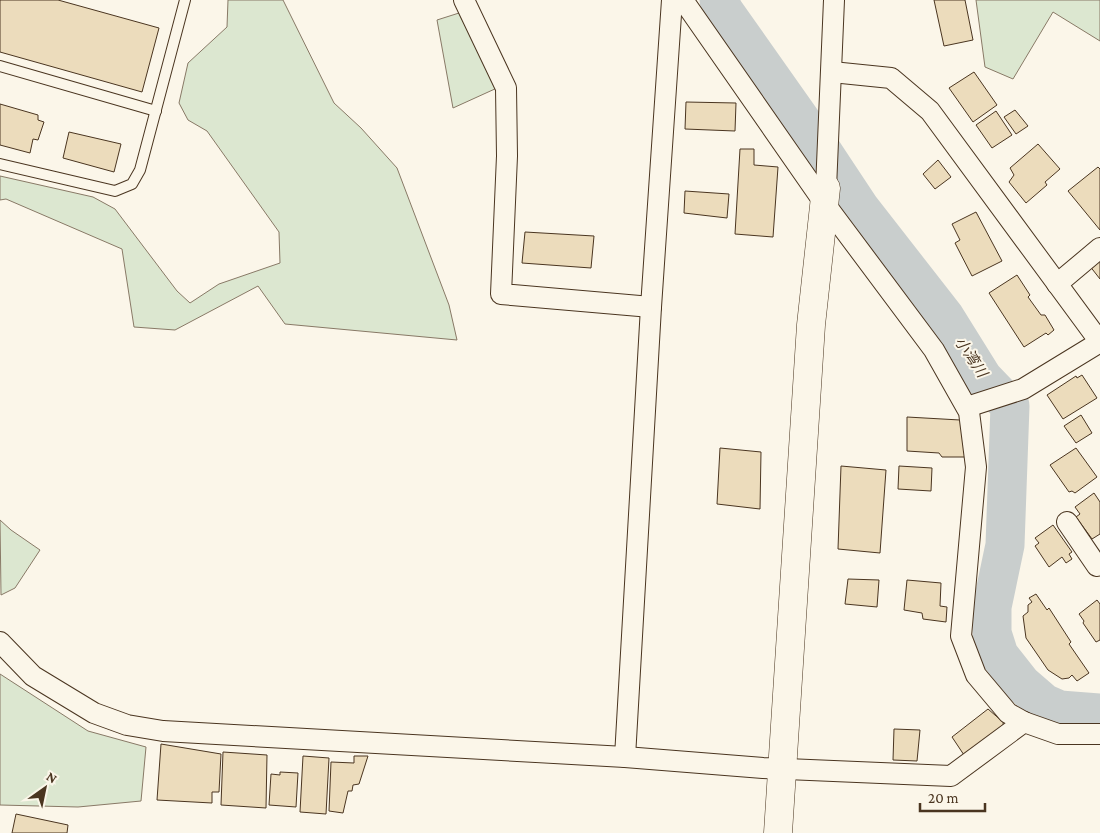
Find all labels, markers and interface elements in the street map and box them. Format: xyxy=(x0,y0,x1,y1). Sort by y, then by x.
water label: 小湾川 xyxy=(952,334,991,382)
north arrow xyxy=(20,763,70,813)
text: N xyxy=(44,768,61,787)
scale bar xyxy=(920,780,985,812)
text: 20 m xyxy=(928,790,959,806)

